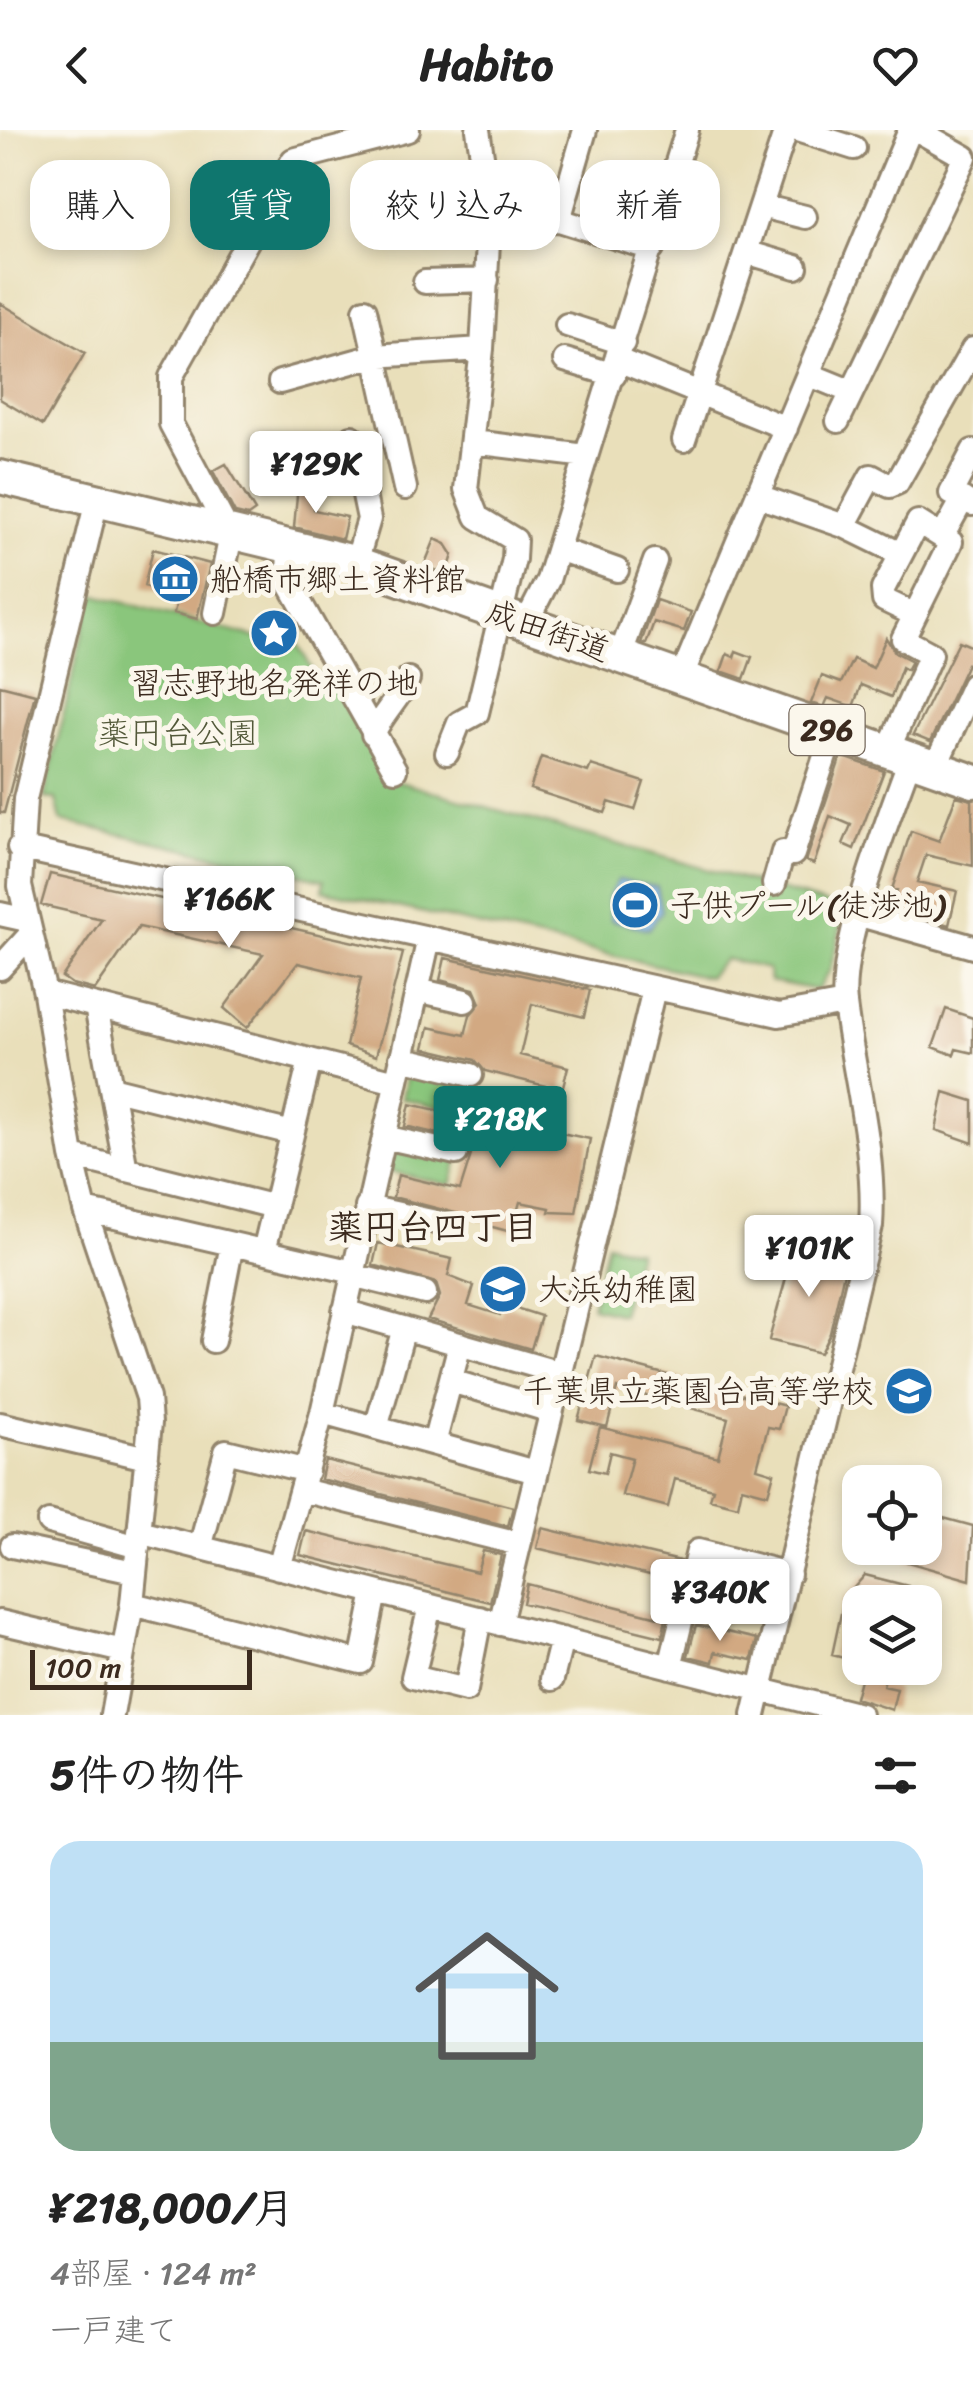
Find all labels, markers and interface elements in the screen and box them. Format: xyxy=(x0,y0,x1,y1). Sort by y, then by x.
text: Habito xyxy=(420,25,553,105)
icon: back xyxy=(50,38,105,93)
icon: heart xyxy=(868,38,923,93)
chip: 購入 xyxy=(30,160,170,250)
chip: 賃貸 xyxy=(190,160,330,250)
chip: 絞り込み xyxy=(350,160,560,250)
chip: 新着 xyxy=(580,160,720,250)
pin: ¥129K xyxy=(246,431,386,516)
text: ¥129K xyxy=(271,435,361,492)
place label: 船橋市郷土資料館 xyxy=(210,551,466,608)
museum icon: 船橋市郷土資料館 xyxy=(149,553,201,605)
street label: 成田街道 xyxy=(478,583,618,679)
place icon: 習志野地名発祥の地 xyxy=(248,607,300,659)
place label: 習志野地名発祥の地 xyxy=(130,655,418,712)
park label: 薬円台公園 xyxy=(98,705,258,762)
road number: 296 xyxy=(790,705,864,755)
pin: ¥166K xyxy=(159,866,299,951)
text: ¥166K xyxy=(185,870,273,927)
place label: 子供プール(徒渉池) xyxy=(670,877,946,934)
sports icon: 子供プール(徒渉池) xyxy=(609,879,661,931)
pin: ¥218K xyxy=(430,1086,570,1171)
text: ¥218K xyxy=(456,1090,544,1147)
district label: 薬円台四丁目 xyxy=(328,1196,538,1258)
pin: ¥101K xyxy=(739,1215,879,1300)
text: ¥101K xyxy=(767,1219,851,1276)
place label: 大浜幼稚園 xyxy=(538,1261,698,1318)
school or university icon: 大浜幼稚園 xyxy=(477,1263,529,1315)
place label: 千葉県立薬園台高等学校 xyxy=(522,1363,874,1420)
school or university icon: 千葉県立薬園台高等学校 xyxy=(883,1365,935,1417)
map controls xyxy=(842,1465,942,1685)
button: locate xyxy=(842,1465,942,1565)
pin: ¥340K xyxy=(650,1559,790,1644)
text: ¥340K xyxy=(672,1563,768,1620)
button: layers xyxy=(842,1585,942,1685)
text: 100 m xyxy=(45,1643,121,1692)
scale bar xyxy=(30,1645,252,1690)
text: 5件の物件 xyxy=(50,1738,244,1812)
icon: filters xyxy=(868,1748,923,1803)
icon: home xyxy=(397,1906,577,2086)
text: ¥218,000/月 xyxy=(50,2171,295,2245)
text: 4部屋 · 124 m² xyxy=(50,2245,257,2302)
text: 一戸建て xyxy=(50,2302,178,2359)

